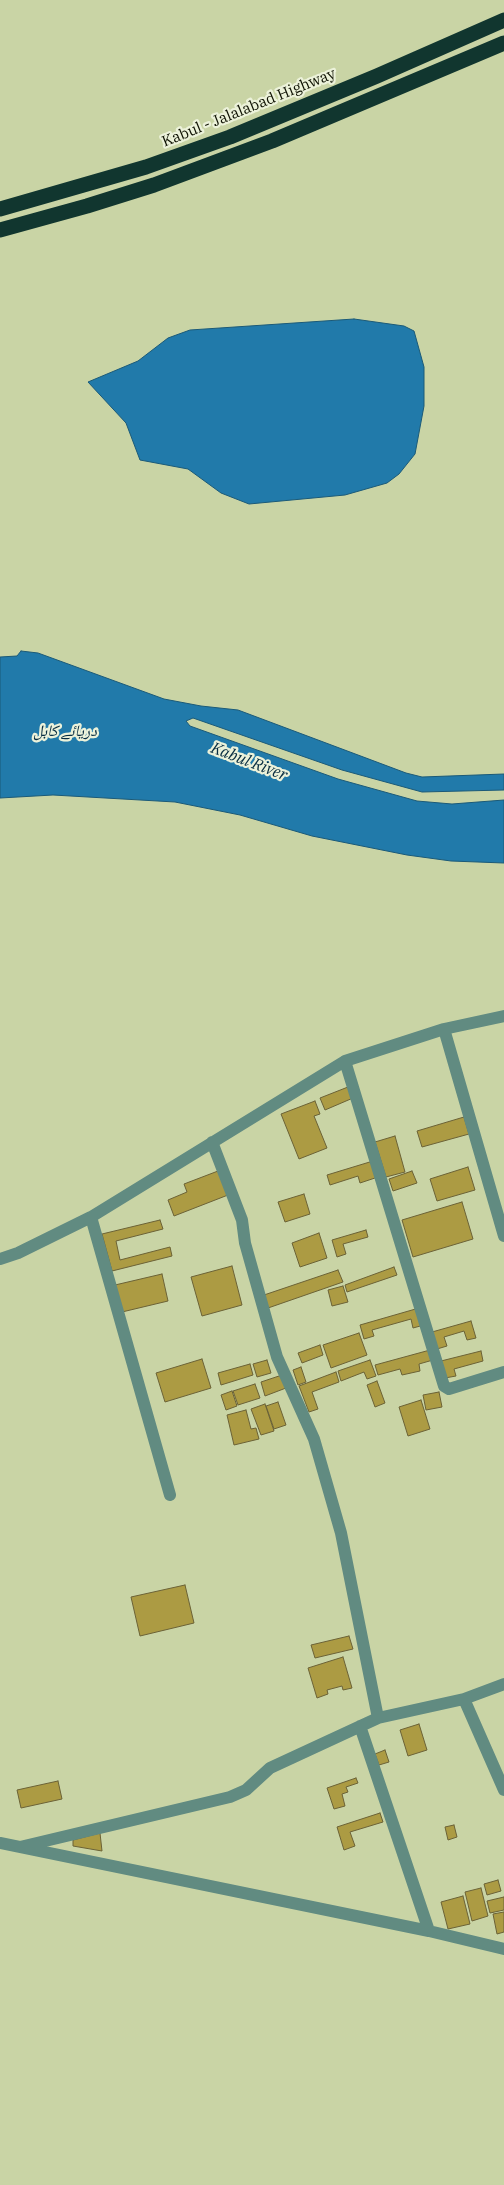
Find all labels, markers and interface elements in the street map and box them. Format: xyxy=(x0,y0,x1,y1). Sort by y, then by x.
street label: Kabul - Jalalabad Highway xyxy=(160,65,338,151)
water label: دریائے کابل xyxy=(33,721,97,741)
water label: Kabul River xyxy=(208,739,290,785)

